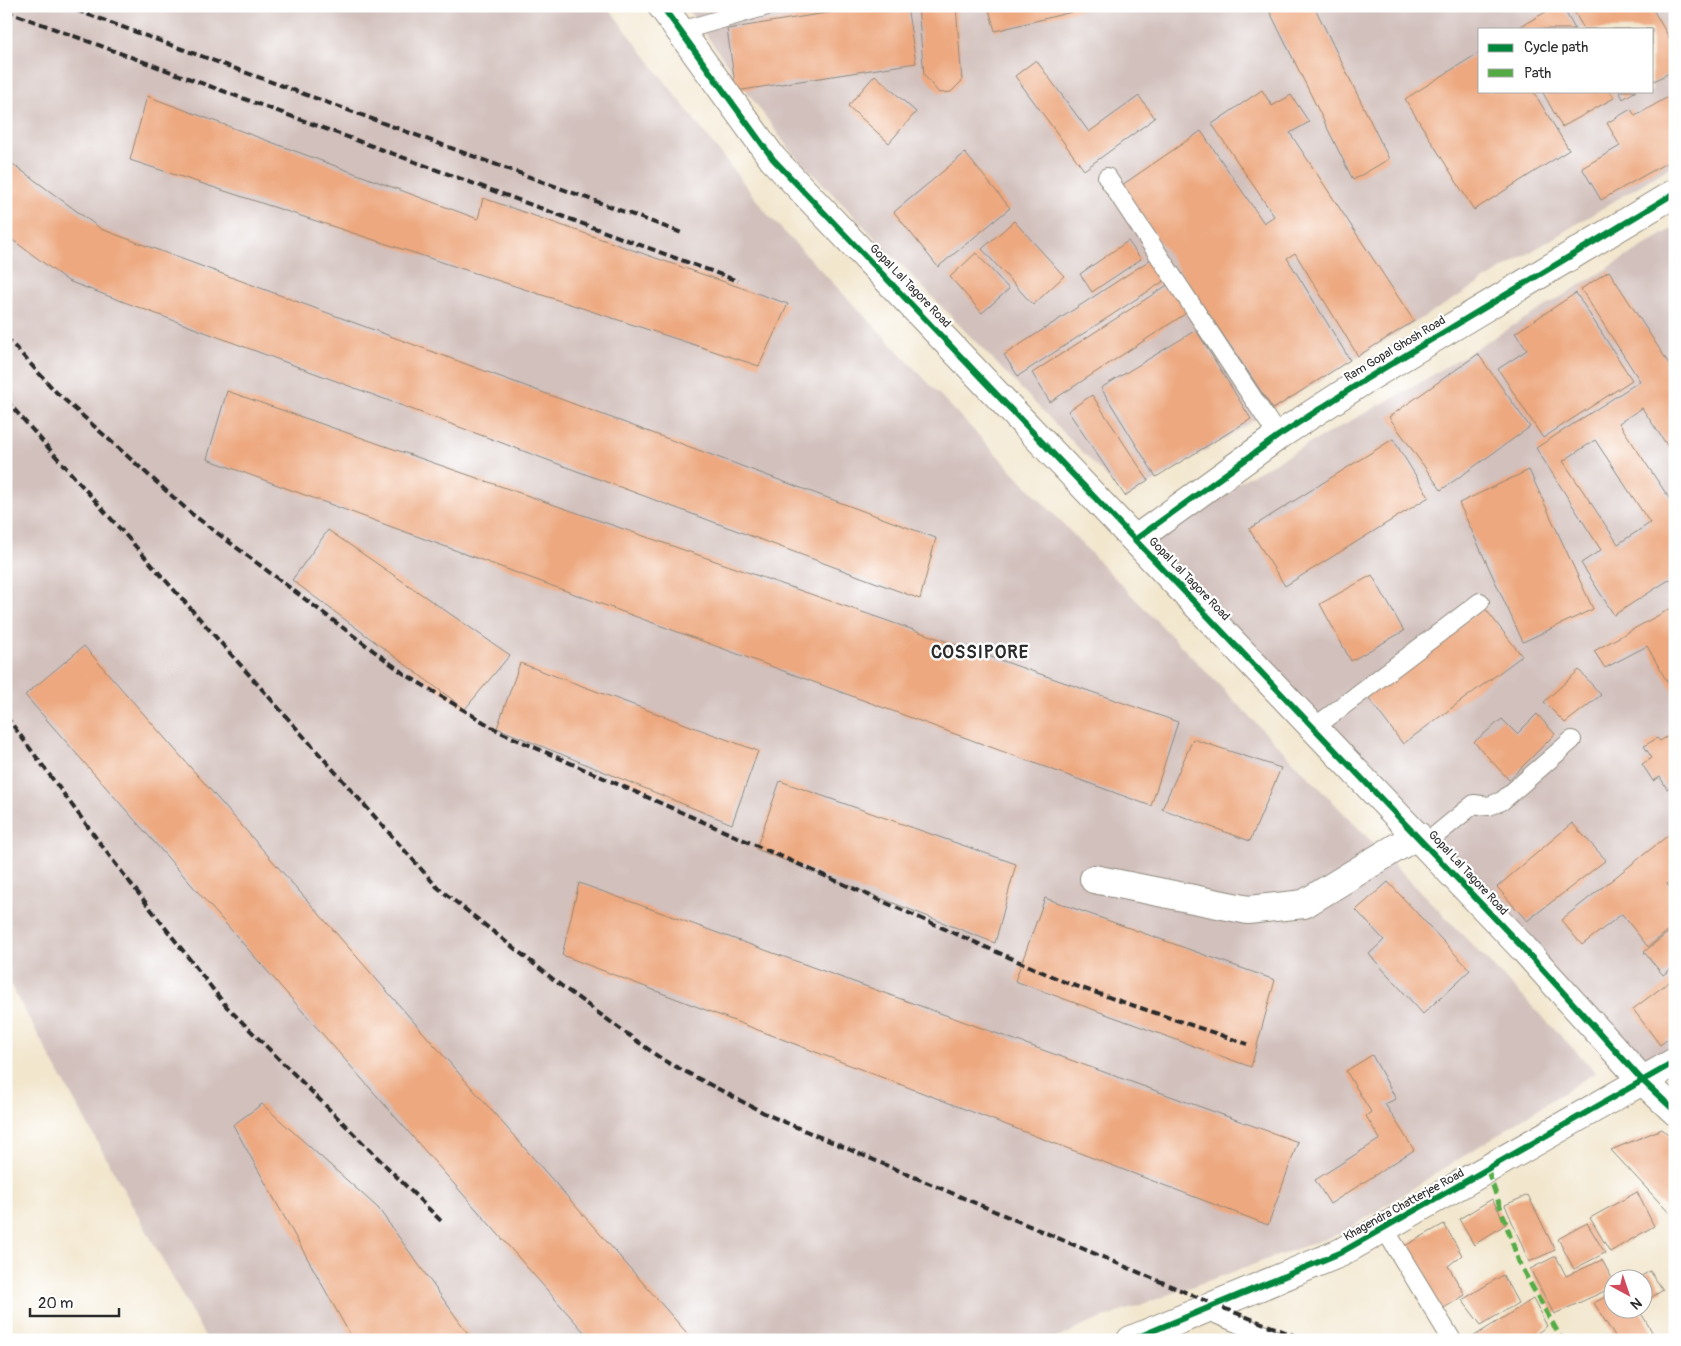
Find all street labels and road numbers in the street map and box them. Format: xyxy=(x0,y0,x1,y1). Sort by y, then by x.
street label: Gopal Lal Tagore Road xyxy=(866,241,954,331)
street label: Ram Gopal Ghosh Road xyxy=(1342,313,1448,385)
street label: Gopal Lal Tagore Road xyxy=(1145,534,1233,624)
street label: Gopal Lal Tagore Road xyxy=(1425,827,1511,919)
street label: Khagendra Chatterjee Road xyxy=(1341,1166,1467,1244)

